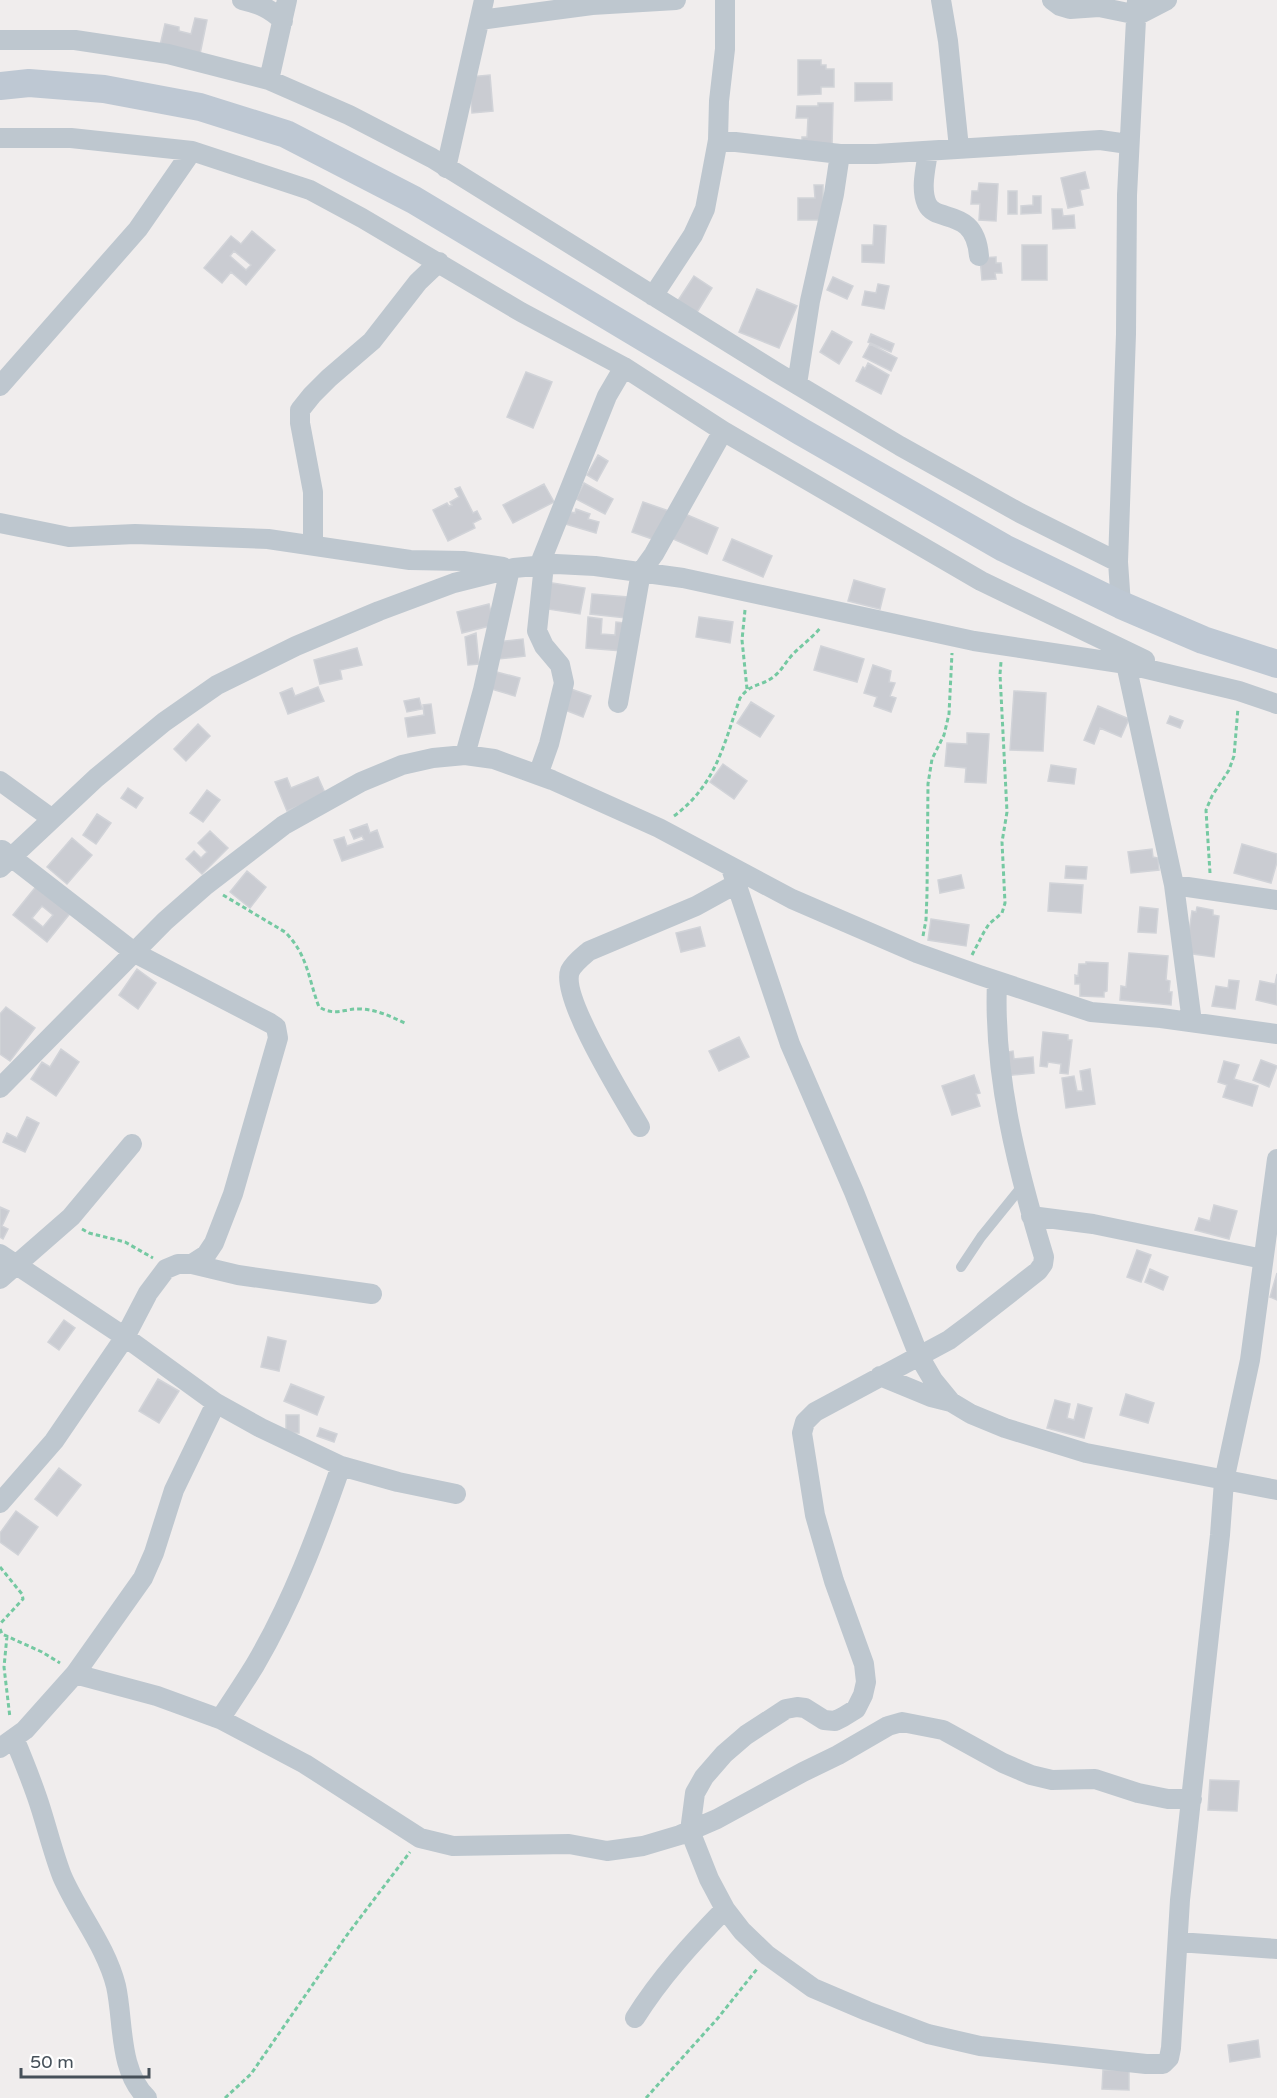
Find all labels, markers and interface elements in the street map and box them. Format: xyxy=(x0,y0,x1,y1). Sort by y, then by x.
scale bar xyxy=(21,2041,148,2079)
text: 50 m xyxy=(30,2051,74,2073)

